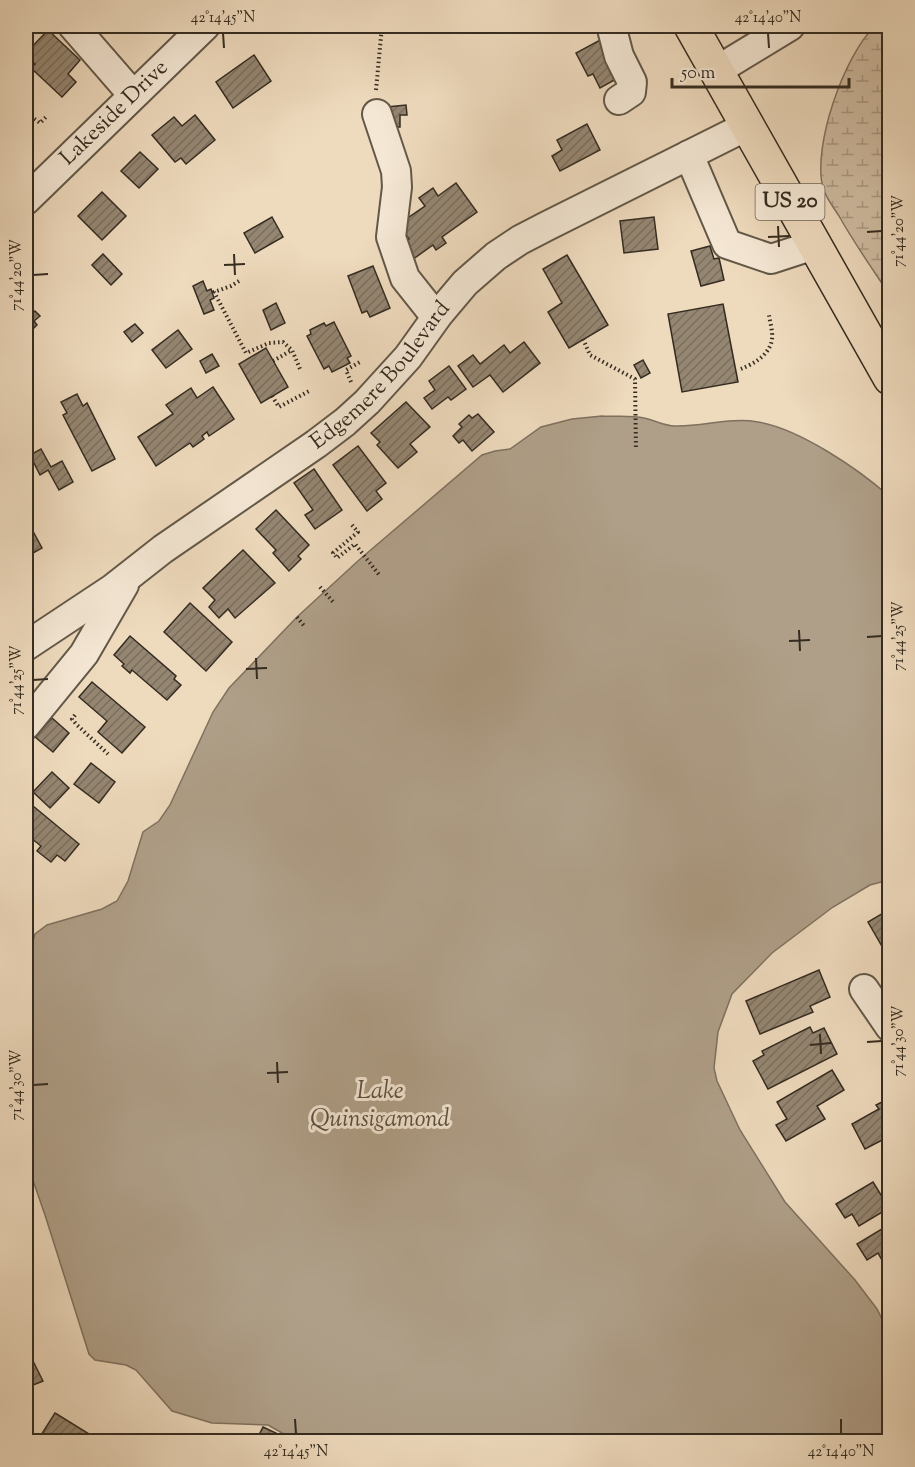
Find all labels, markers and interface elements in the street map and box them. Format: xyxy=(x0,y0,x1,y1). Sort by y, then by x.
text: 42°14'45"N xyxy=(191,8,255,29)
text: 42°14'40"N xyxy=(735,8,801,29)
scale bar xyxy=(672,51,849,89)
street label: Lakeside Drive xyxy=(53,53,176,174)
text: 50 m xyxy=(680,61,716,87)
road number: US 20 xyxy=(756,184,824,220)
text: 71°44'20"W xyxy=(889,195,910,267)
text: 71°44'20"W xyxy=(7,239,28,311)
street label: Edgemere Boulevard xyxy=(304,295,459,458)
text: 71°44'25"W xyxy=(889,601,910,671)
text: 71°44'25"W xyxy=(7,645,28,715)
text: 71°44'30"W xyxy=(889,1005,910,1076)
text: 71°44'30"W xyxy=(7,1049,28,1120)
water label: Lake Quinsigamond xyxy=(310,1075,450,1137)
text: 42°14'45"N xyxy=(264,1442,328,1463)
text: 42°14'40"N xyxy=(808,1442,874,1463)

